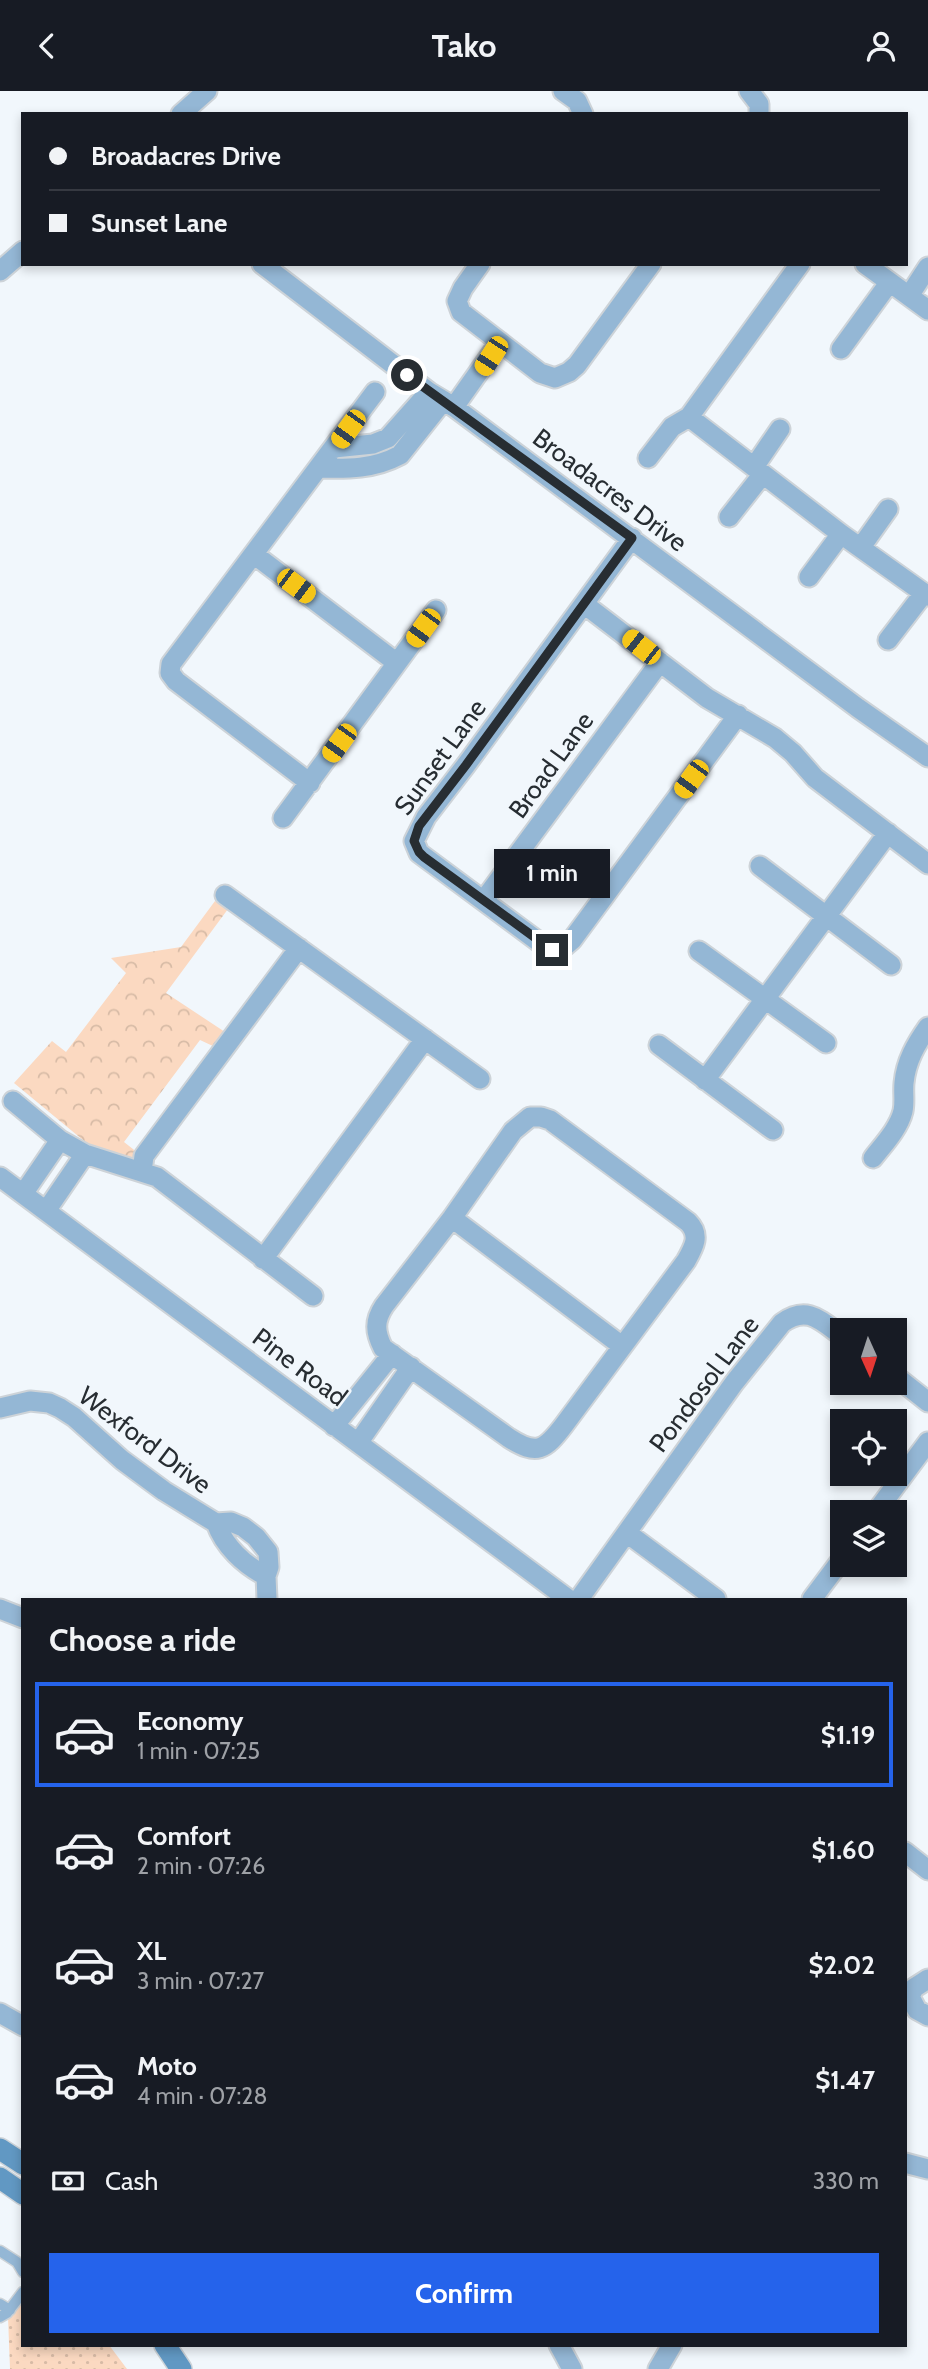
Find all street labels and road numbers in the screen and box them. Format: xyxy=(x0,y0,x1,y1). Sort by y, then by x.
street label: Broadacres Drive xyxy=(527,422,693,558)
street label: Sunset Lane xyxy=(387,693,493,821)
street label: Broad Lane xyxy=(502,706,600,824)
street label: Pondosol Lane xyxy=(642,1309,766,1459)
street label: Pine Road xyxy=(246,1321,354,1413)
street label: Wexford Drive xyxy=(72,1380,218,1500)

